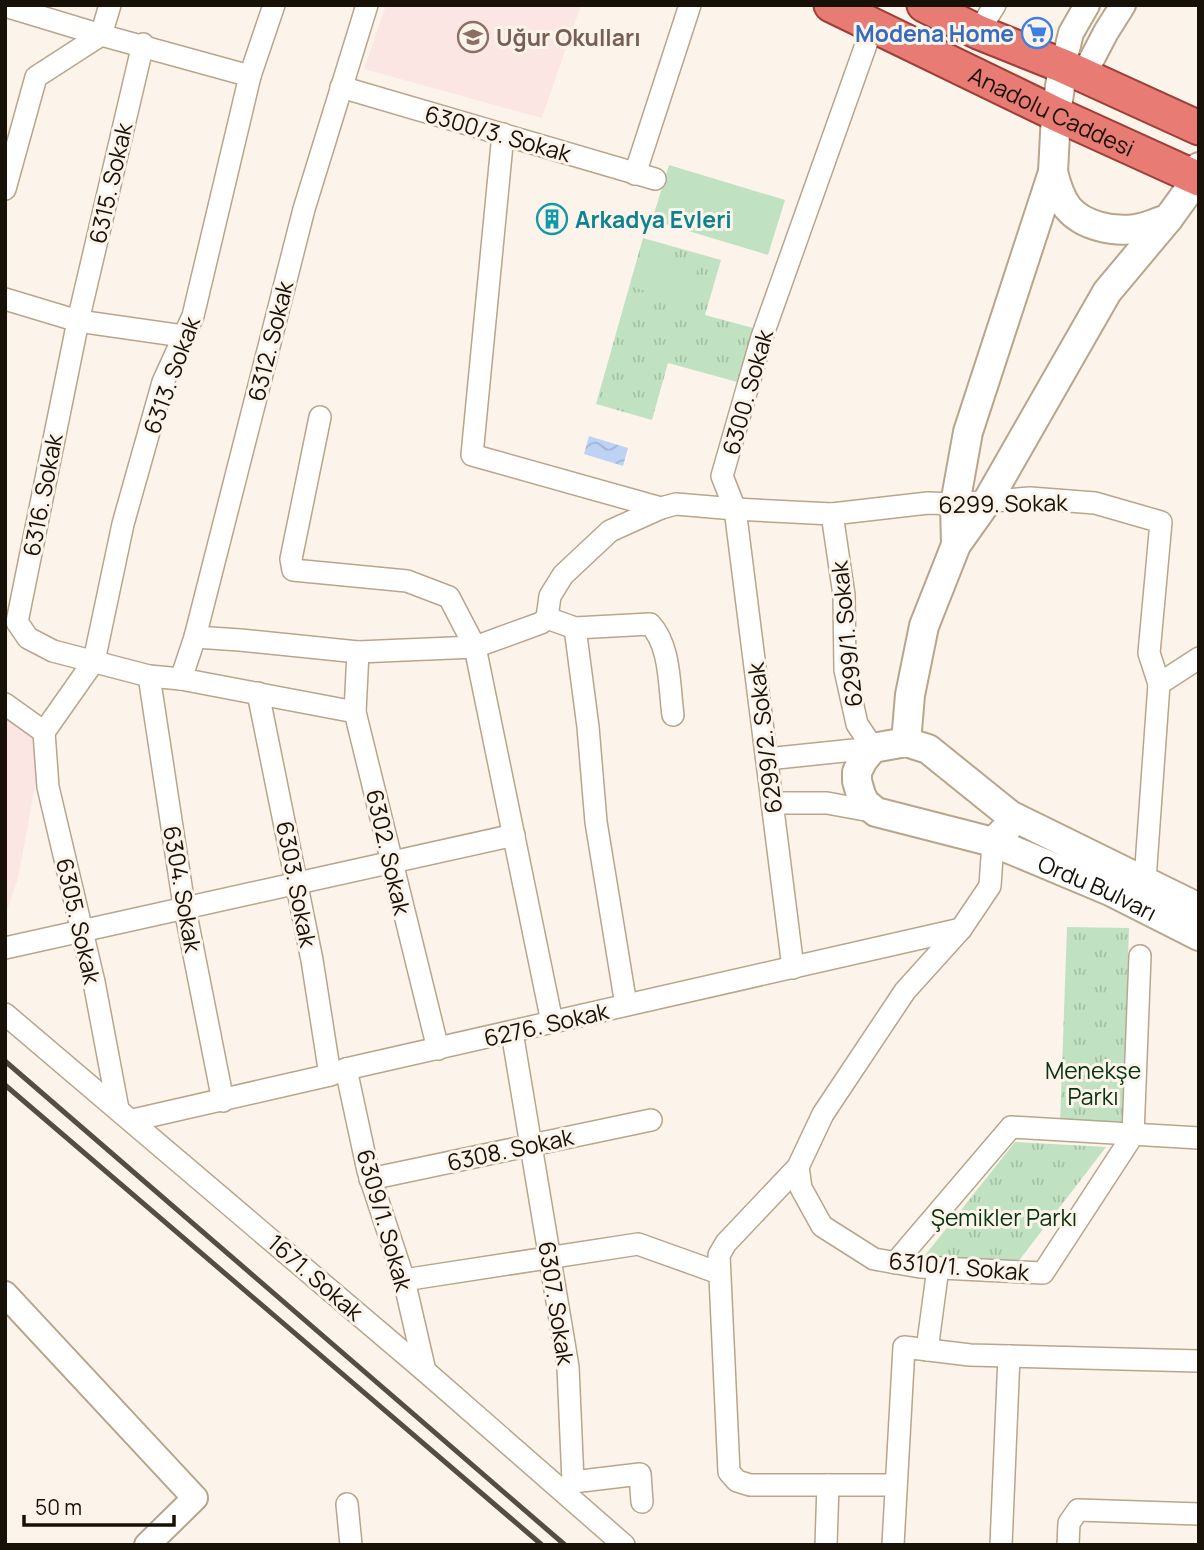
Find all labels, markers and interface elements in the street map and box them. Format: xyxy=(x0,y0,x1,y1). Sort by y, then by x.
supermarket icon: Modena Home xyxy=(1020,16,1054,50)
place label: Modena Home xyxy=(855,17,1014,49)
school or university icon: Uğur Okulları xyxy=(456,20,490,54)
place label: Uğur Okulları xyxy=(496,21,641,53)
street label: Anadolu Caddesi xyxy=(964,58,1140,164)
street label: 6300/3. Sokak xyxy=(421,97,575,169)
street label: 6315. Sokak xyxy=(81,119,140,247)
building icon: Arkadya Evleri xyxy=(535,202,569,236)
place label: Arkadya Evleri xyxy=(575,203,732,235)
street label: 6312. Sokak xyxy=(240,277,301,404)
street label: 6313. Sokak xyxy=(135,311,207,438)
street label: 6300. Sokak xyxy=(714,325,780,458)
street label: 6316. Sokak xyxy=(14,430,70,559)
street label: 6299. Sokak xyxy=(938,486,1068,520)
street label: 6299/1. Sokak xyxy=(822,559,870,709)
street label: 6299/2. Sokak xyxy=(739,660,789,815)
street label: 6302. Sokak xyxy=(359,786,419,919)
street label: 6303. Sokak xyxy=(269,818,325,950)
street label: 6304. Sokak xyxy=(156,823,210,955)
street label: Ordu Bulvarı xyxy=(1033,847,1163,928)
street label: 6305. Sokak xyxy=(49,855,109,988)
street label: 6276. Sokak xyxy=(481,994,612,1054)
park label: Menekşe Parkı xyxy=(1045,1054,1141,1112)
street label: 6308. Sokak xyxy=(444,1120,577,1178)
street label: 6309/1. Sokak xyxy=(349,1145,421,1295)
park label: Şemikler Parkı xyxy=(931,1201,1077,1233)
street label: 1671. Sokak xyxy=(261,1227,371,1328)
street label: 6307. Sokak xyxy=(531,1239,583,1368)
street label: 6310/1. Sokak xyxy=(887,1244,1031,1288)
scale bar xyxy=(24,1484,175,1528)
text: 50 m xyxy=(35,1493,82,1521)

